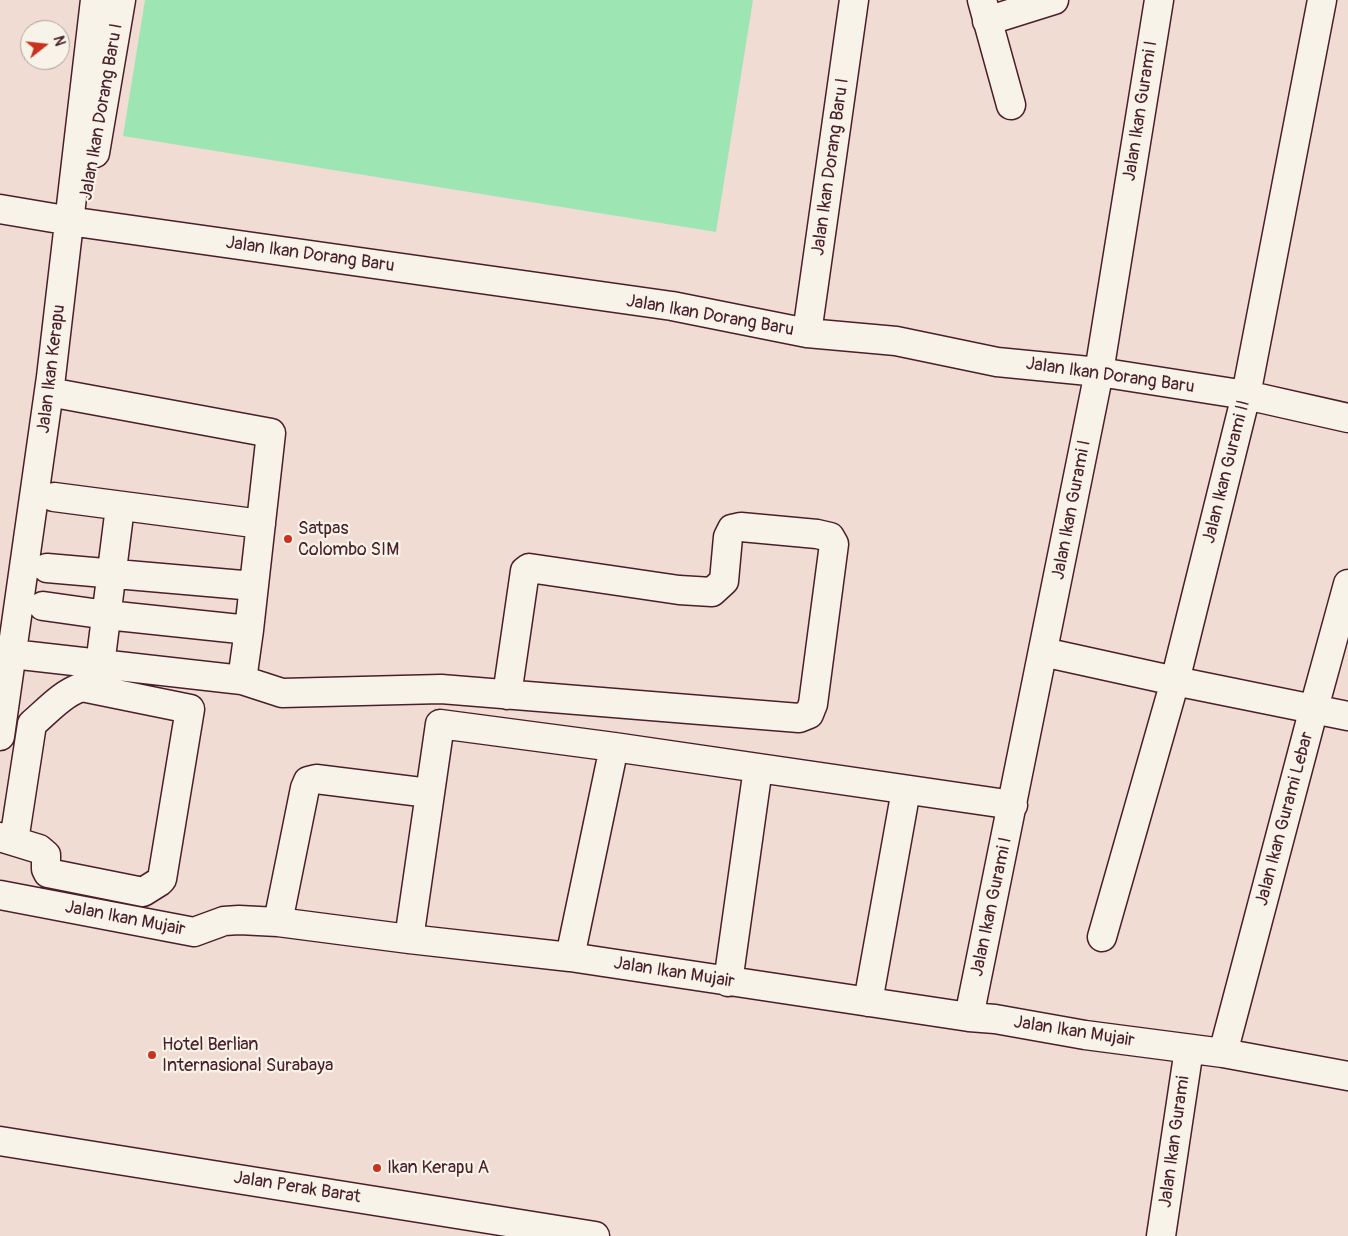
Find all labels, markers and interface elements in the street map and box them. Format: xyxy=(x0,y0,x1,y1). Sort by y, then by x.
north arrow xyxy=(20,20,70,70)
street label: Jalan Ikan Dorang Baru I xyxy=(76,22,128,202)
text: N xyxy=(49,34,68,48)
street label: Jalan Ikan Gurami I xyxy=(1119,39,1163,183)
street label: Jalan Ikan Dorang Baru I xyxy=(808,77,854,257)
street label: Jalan Ikan Dorang Baru xyxy=(224,232,396,278)
street label: Jalan Ikan Dorang Baru xyxy=(624,291,796,341)
street label: Jalan Ikan Kerapu xyxy=(33,303,71,435)
street label: Jalan Ikan Dorang Baru xyxy=(1024,353,1196,399)
street label: Jalan Ikan Gurami II xyxy=(1199,398,1255,546)
street label: Jalan Ikan Gurami I xyxy=(1048,438,1096,582)
place label: Satpas Colombo SIM xyxy=(298,518,399,560)
marker: Satpas Colombo SIM xyxy=(282,533,294,545)
street label: Jalan Ikan Gurami Lebar xyxy=(1251,730,1319,908)
street label: Jalan Ikan Gurami I xyxy=(967,835,1017,979)
street label: Jalan Ikan Mujair xyxy=(63,897,187,941)
street label: Jalan Ikan Mujair xyxy=(612,953,736,993)
street label: Jalan Ikan Mujair xyxy=(1012,1012,1136,1052)
place label: Hotel Berlian Internasional Surabaya xyxy=(162,1034,333,1076)
marker: Hotel Berlian Internasional Surabaya xyxy=(146,1049,158,1061)
street label: Jalan Ikan Gurami xyxy=(1155,1075,1195,1209)
place label: Ikan Kerapu A xyxy=(387,1157,489,1179)
marker: Ikan Kerapu A xyxy=(371,1162,383,1174)
street label: Jalan Perak Barat xyxy=(232,1167,362,1209)

